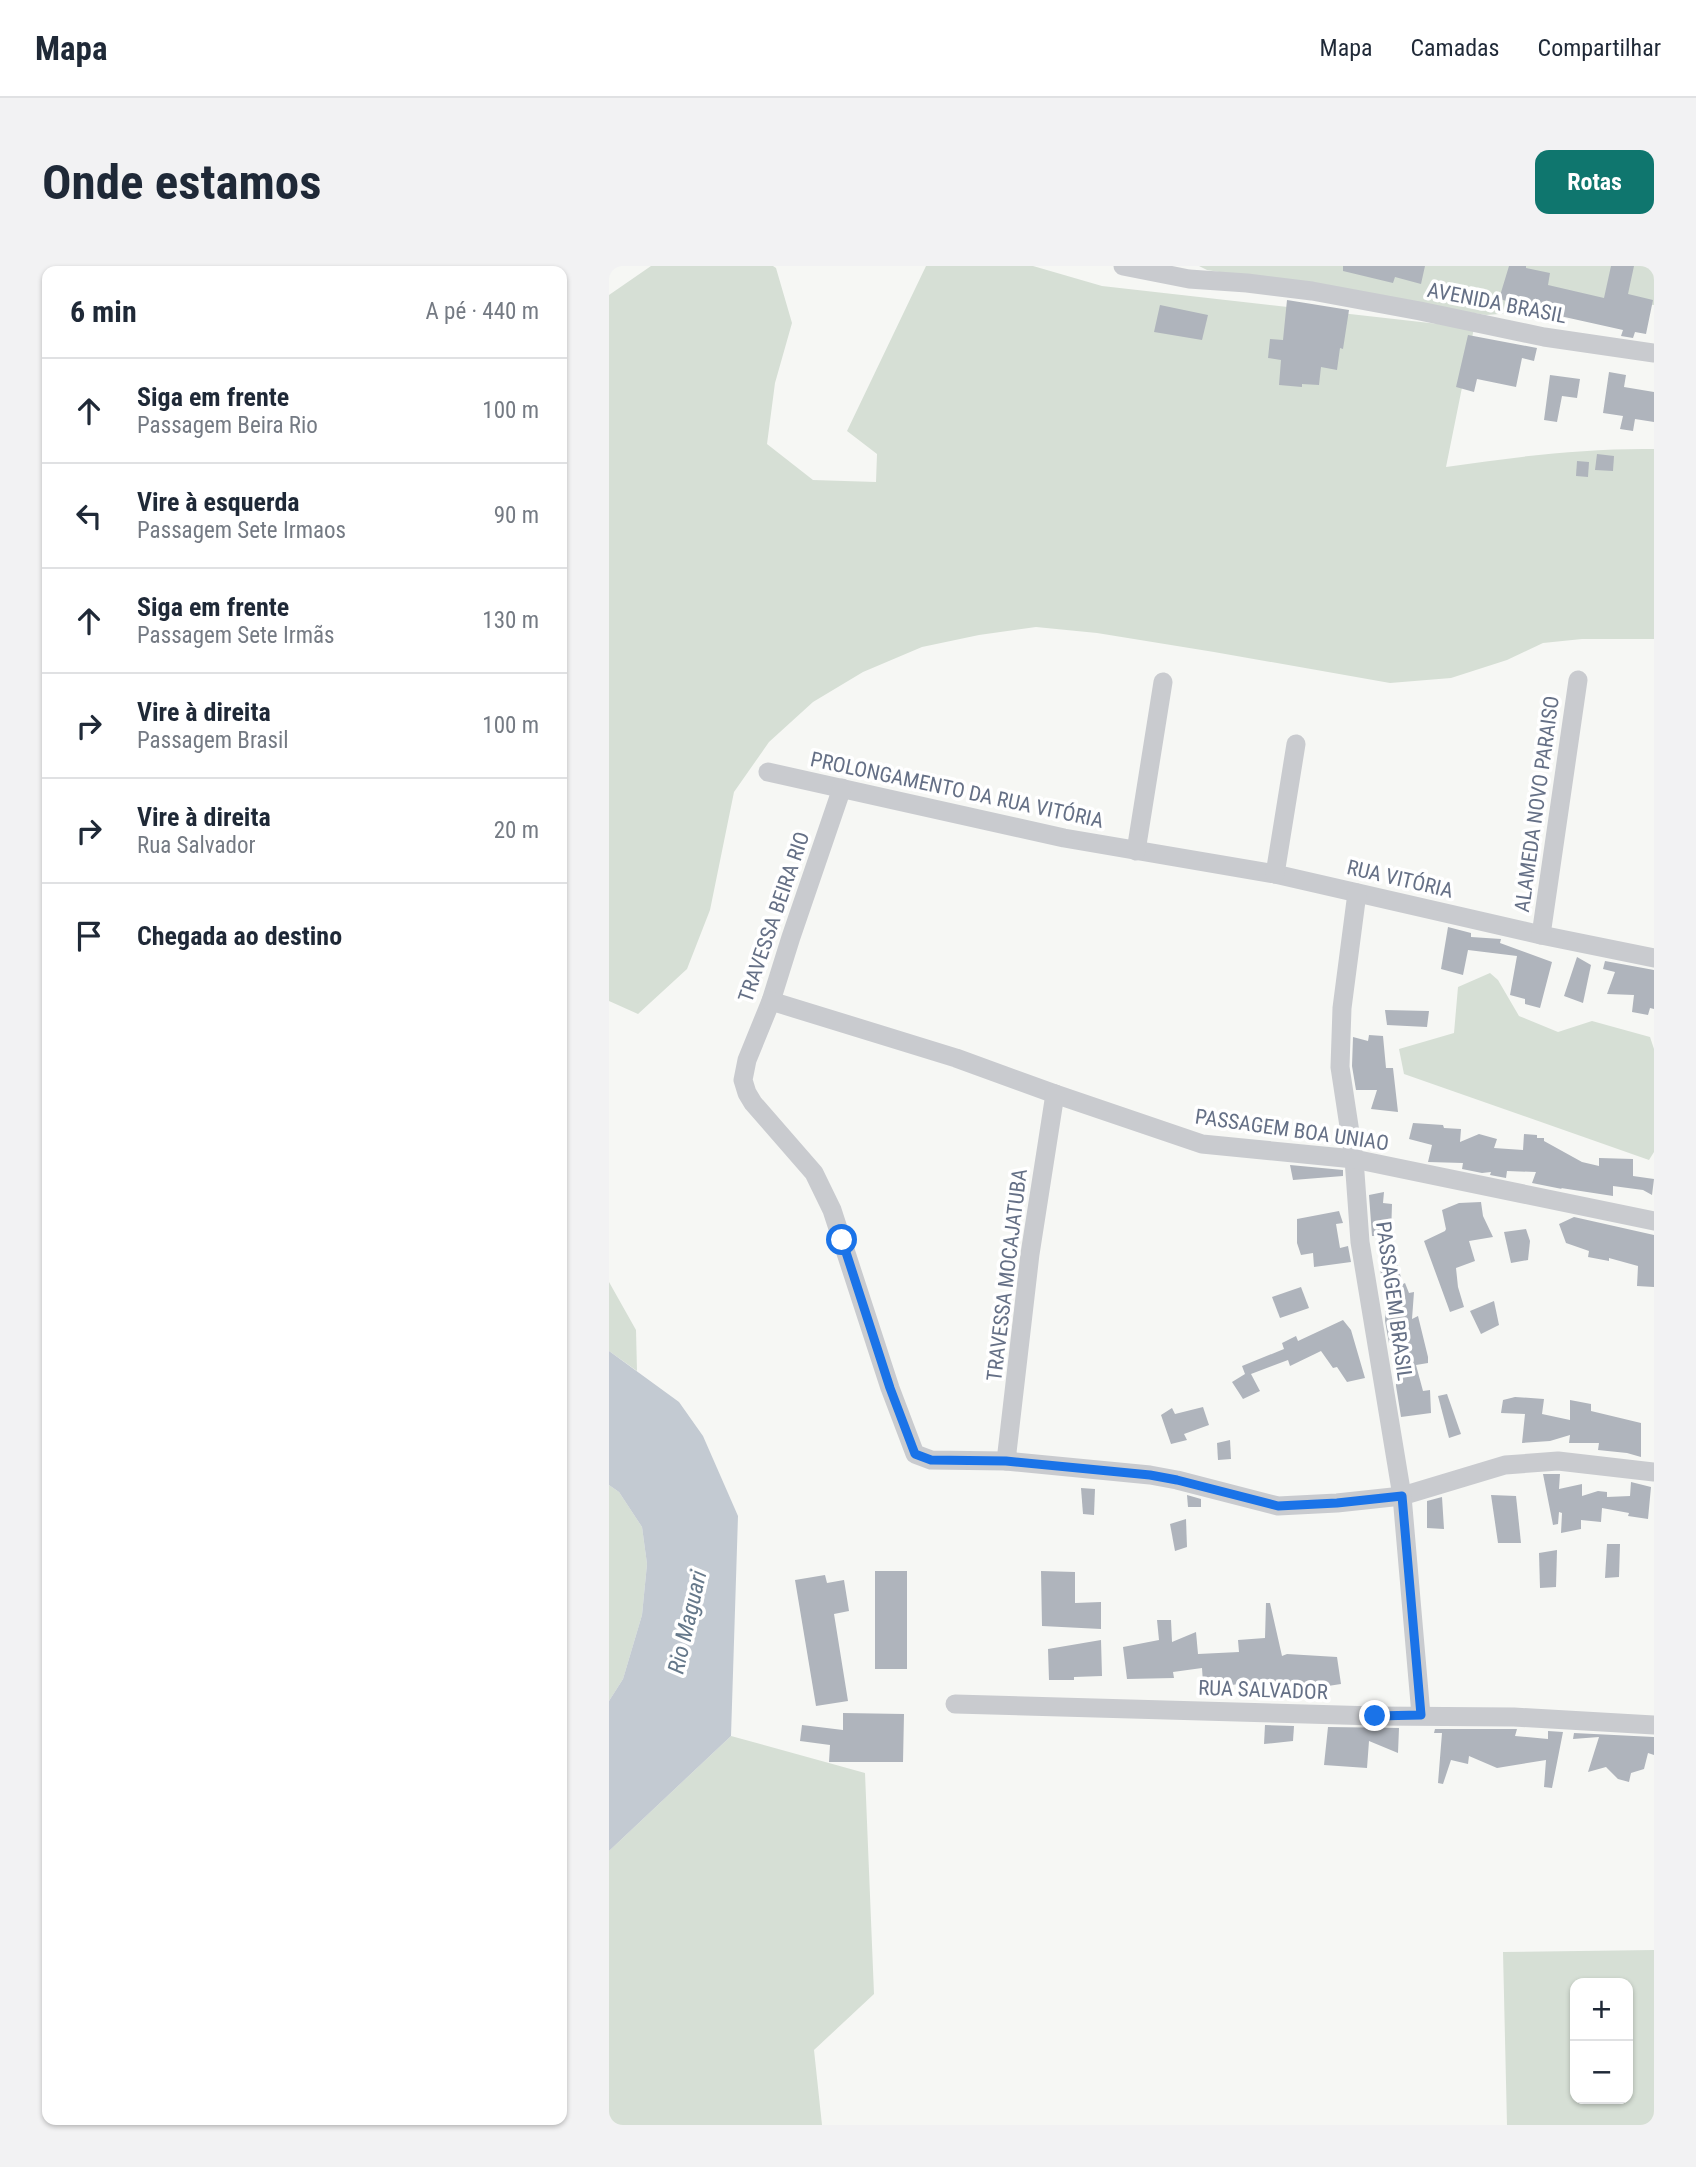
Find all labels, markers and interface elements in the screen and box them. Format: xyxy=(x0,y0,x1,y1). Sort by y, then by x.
text: Mapa xyxy=(35,29,107,68)
text: Mapa xyxy=(1320,34,1373,62)
text: Camadas xyxy=(1411,34,1500,62)
text: Compartilhar xyxy=(1538,34,1661,62)
button: Rotas xyxy=(1535,150,1654,214)
text: Onde estamos xyxy=(42,154,322,211)
street label: AVENIDA BRASIL xyxy=(1425,278,1569,328)
text: 6 min xyxy=(70,294,137,329)
text: A pé · 440 m xyxy=(426,298,539,325)
text: Siga em frente xyxy=(137,382,289,412)
icon: ahead xyxy=(70,392,108,430)
text: 100 m xyxy=(482,397,539,424)
text: Passagem Beira Rio xyxy=(137,412,318,439)
text: Vire à esquerda xyxy=(137,487,300,517)
icon: left xyxy=(70,497,108,535)
text: 90 m xyxy=(494,502,539,529)
text: Passagem Sete Irmaos xyxy=(137,517,346,544)
text: Siga em frente xyxy=(137,592,289,622)
icon: ahead xyxy=(70,602,108,640)
text: 130 m xyxy=(482,607,539,634)
text: Passagem Sete Irmãs xyxy=(137,622,335,649)
street label: ALAMEDA NOVO PARAISO xyxy=(1510,694,1564,914)
text: Vire à direita xyxy=(137,697,271,727)
icon: right xyxy=(70,707,108,745)
text: 100 m xyxy=(482,712,539,739)
text: Passagem Brasil xyxy=(137,727,289,754)
street label: PROLONGAMENTO DA RUA VITÓRIA xyxy=(808,747,1106,833)
text: Vire à direita xyxy=(137,802,271,832)
icon: right xyxy=(70,812,108,850)
text: 20 m xyxy=(494,817,539,844)
street label: TRAVESSA BEIRA RIO xyxy=(734,829,814,1005)
text: Rua Salvador xyxy=(137,832,256,859)
street label: RUA VITÓRIA xyxy=(1345,855,1455,903)
icon: arrive xyxy=(70,917,108,955)
text: Chegada ao destino xyxy=(137,921,342,951)
street label: PASSAGEM BOA UNIAO xyxy=(1194,1105,1390,1155)
street label: TRAVESSA MOCAJATUBA xyxy=(982,1167,1032,1383)
street label: PASSAGEM BRASIL xyxy=(1371,1220,1417,1382)
route start xyxy=(826,1224,857,1255)
water label: Rio Maguari xyxy=(662,1567,713,1676)
street label: RUA SALVADOR xyxy=(1198,1676,1328,1704)
route end xyxy=(1359,1700,1390,1731)
map controls xyxy=(1570,1978,1633,2104)
button: + xyxy=(1570,1978,1633,2041)
button: − xyxy=(1570,2041,1633,2104)

